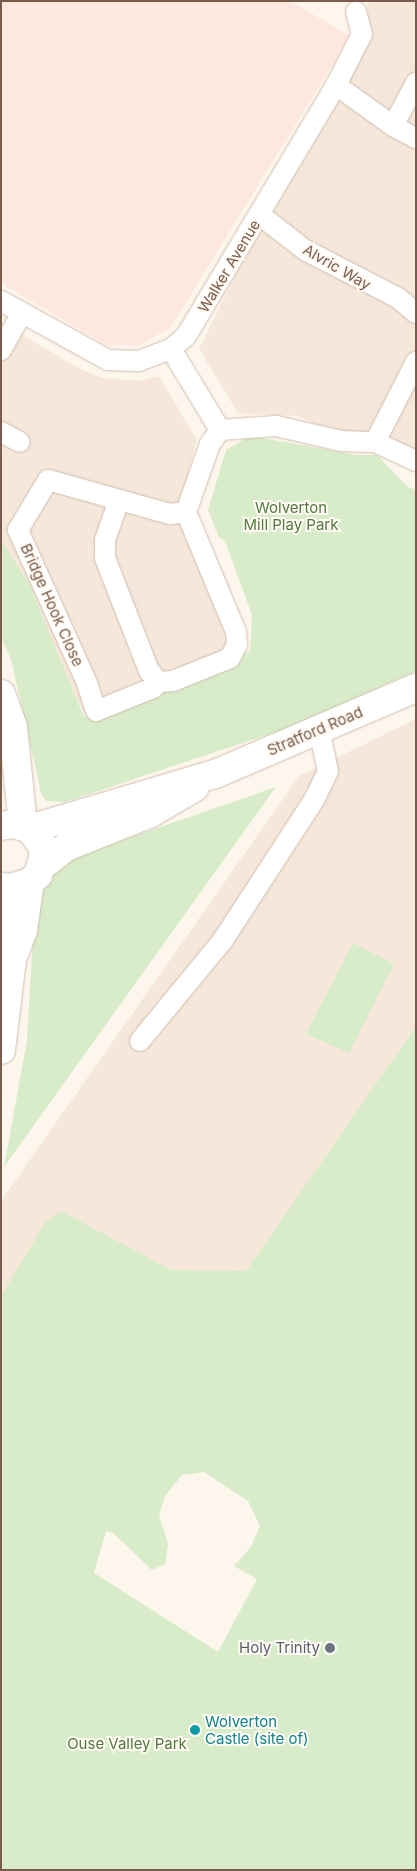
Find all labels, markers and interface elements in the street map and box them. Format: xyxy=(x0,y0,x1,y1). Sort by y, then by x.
street label: Walker Avenue xyxy=(194,216,264,316)
street label: Alvric Way xyxy=(300,240,374,294)
park label: Wolverton Mill Play Park xyxy=(244,498,338,533)
street label: Bridge Hook Close xyxy=(17,541,87,669)
street label: Stratford Road xyxy=(264,703,366,759)
place label: Holy Trinity xyxy=(239,1639,320,1657)
marker: Holy Trinity xyxy=(324,1642,336,1654)
place label: Wolverton Castle (site of) xyxy=(205,1712,309,1747)
marker: Wolverton Castle (site of) xyxy=(189,1724,201,1736)
park label: Ouse Valley Park xyxy=(67,1735,187,1753)

